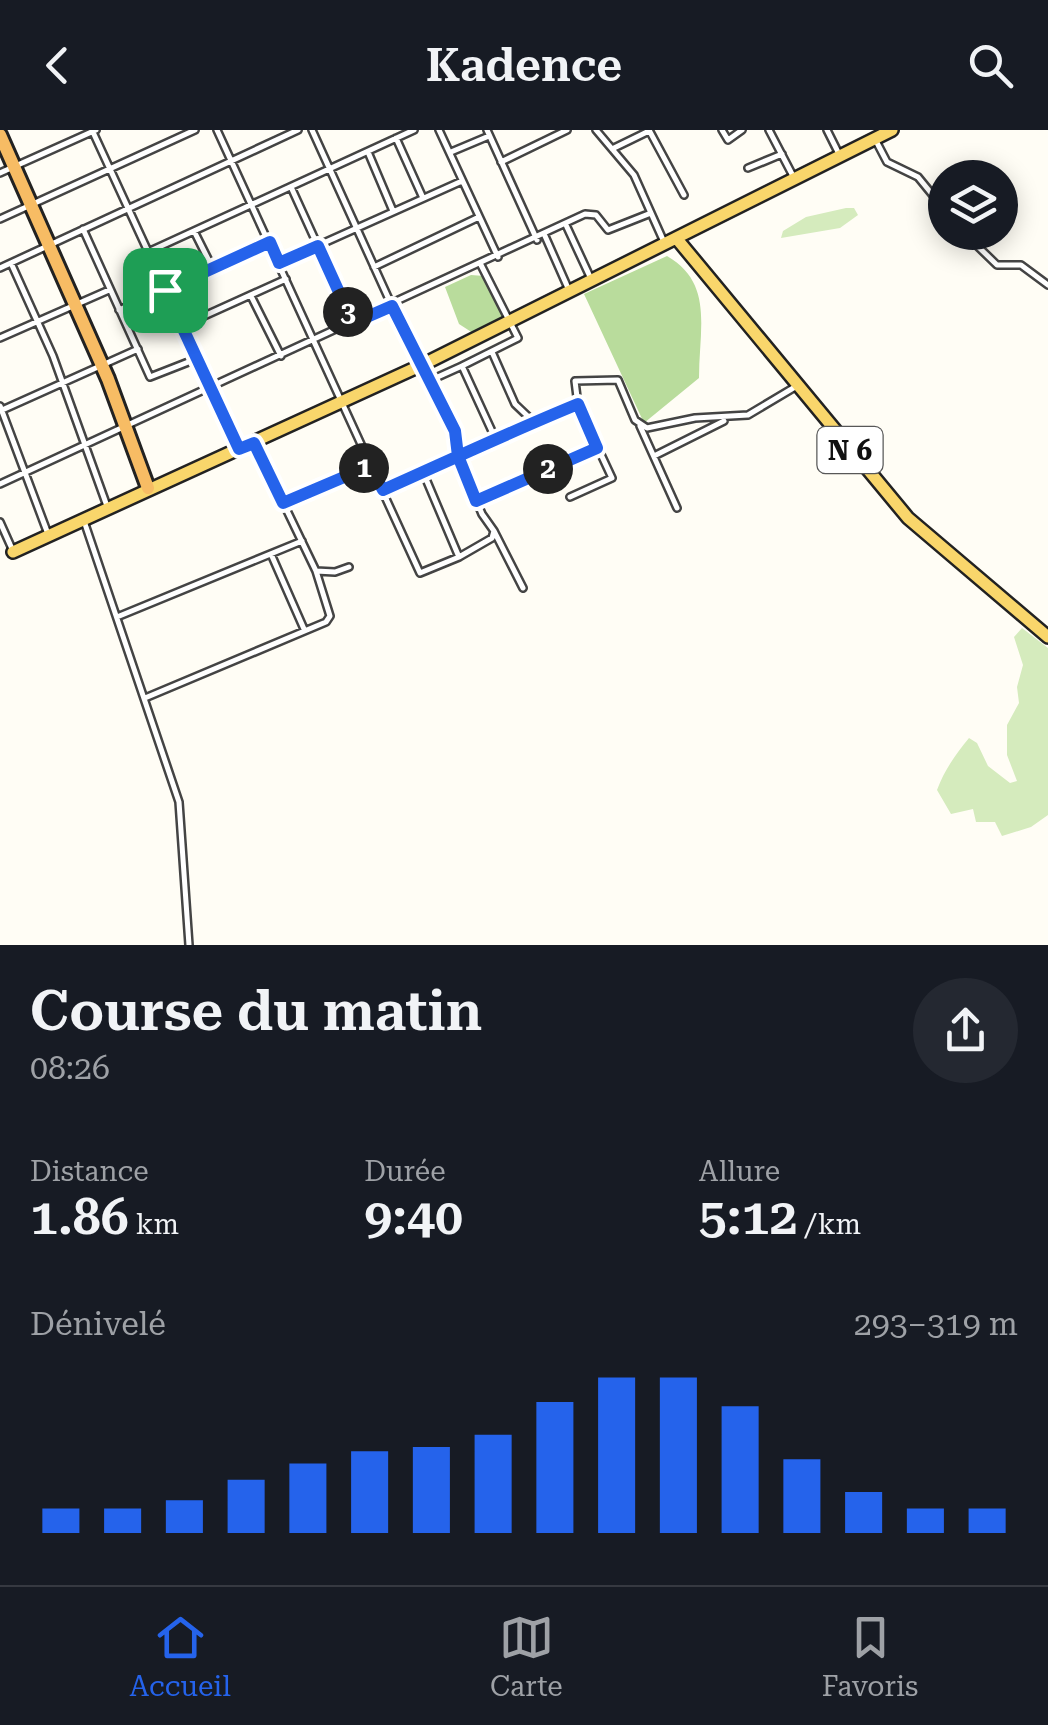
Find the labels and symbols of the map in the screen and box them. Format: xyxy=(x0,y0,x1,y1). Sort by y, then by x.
pin xyxy=(123,248,208,333)
pin: 3 xyxy=(323,287,373,337)
road number: N 6 xyxy=(818,427,882,473)
pin: 1 xyxy=(339,443,389,493)
pin: 2 xyxy=(523,444,573,494)

